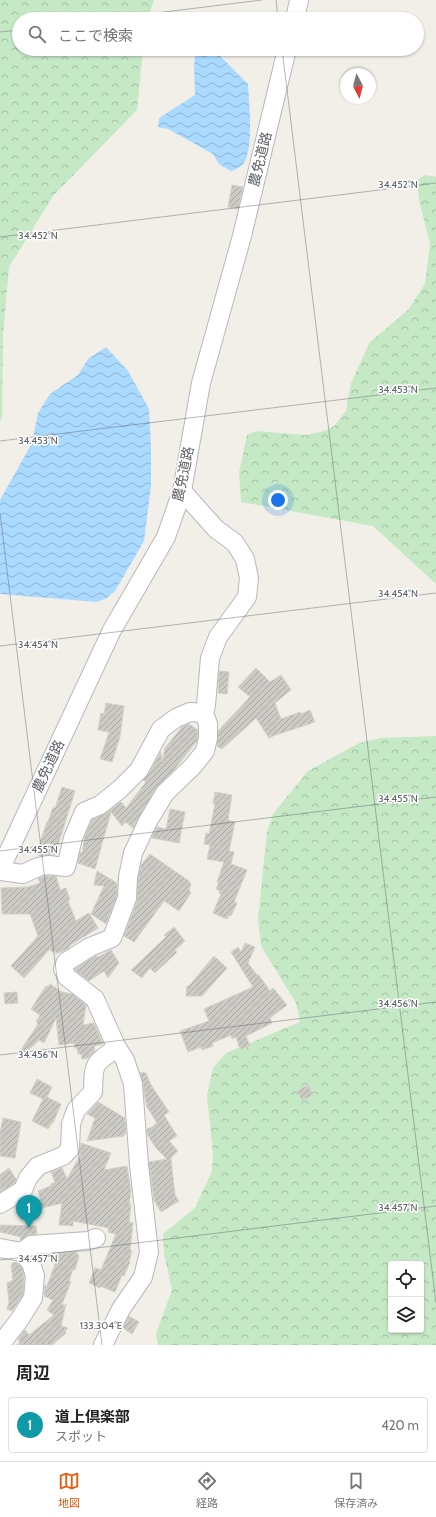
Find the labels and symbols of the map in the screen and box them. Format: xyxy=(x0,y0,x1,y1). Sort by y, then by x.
north arrow xyxy=(340,68,376,104)
street label: 農免道路 xyxy=(244,130,276,188)
text: 34.452°N xyxy=(378,178,418,191)
text: 34.452°N xyxy=(18,229,58,242)
text: 34.453°N xyxy=(378,383,418,396)
text: 34.453°N xyxy=(18,434,58,447)
street label: 農免道路 xyxy=(168,445,198,503)
your location xyxy=(268,490,288,510)
text: 34.454°N xyxy=(378,587,418,600)
text: 34.454°N xyxy=(18,638,58,651)
street label: 農免道路 xyxy=(28,737,68,795)
text: 34.455°N xyxy=(378,792,418,805)
text: 34.455°N xyxy=(18,843,58,856)
text: 34.456°N xyxy=(378,997,418,1010)
text: 34.456°N xyxy=(18,1048,58,1061)
pin: 1 xyxy=(16,1195,42,1228)
text: 34.457°N xyxy=(378,1201,418,1214)
text: 34.457°N xyxy=(18,1252,58,1265)
text: 133.304°E xyxy=(80,1319,123,1332)

